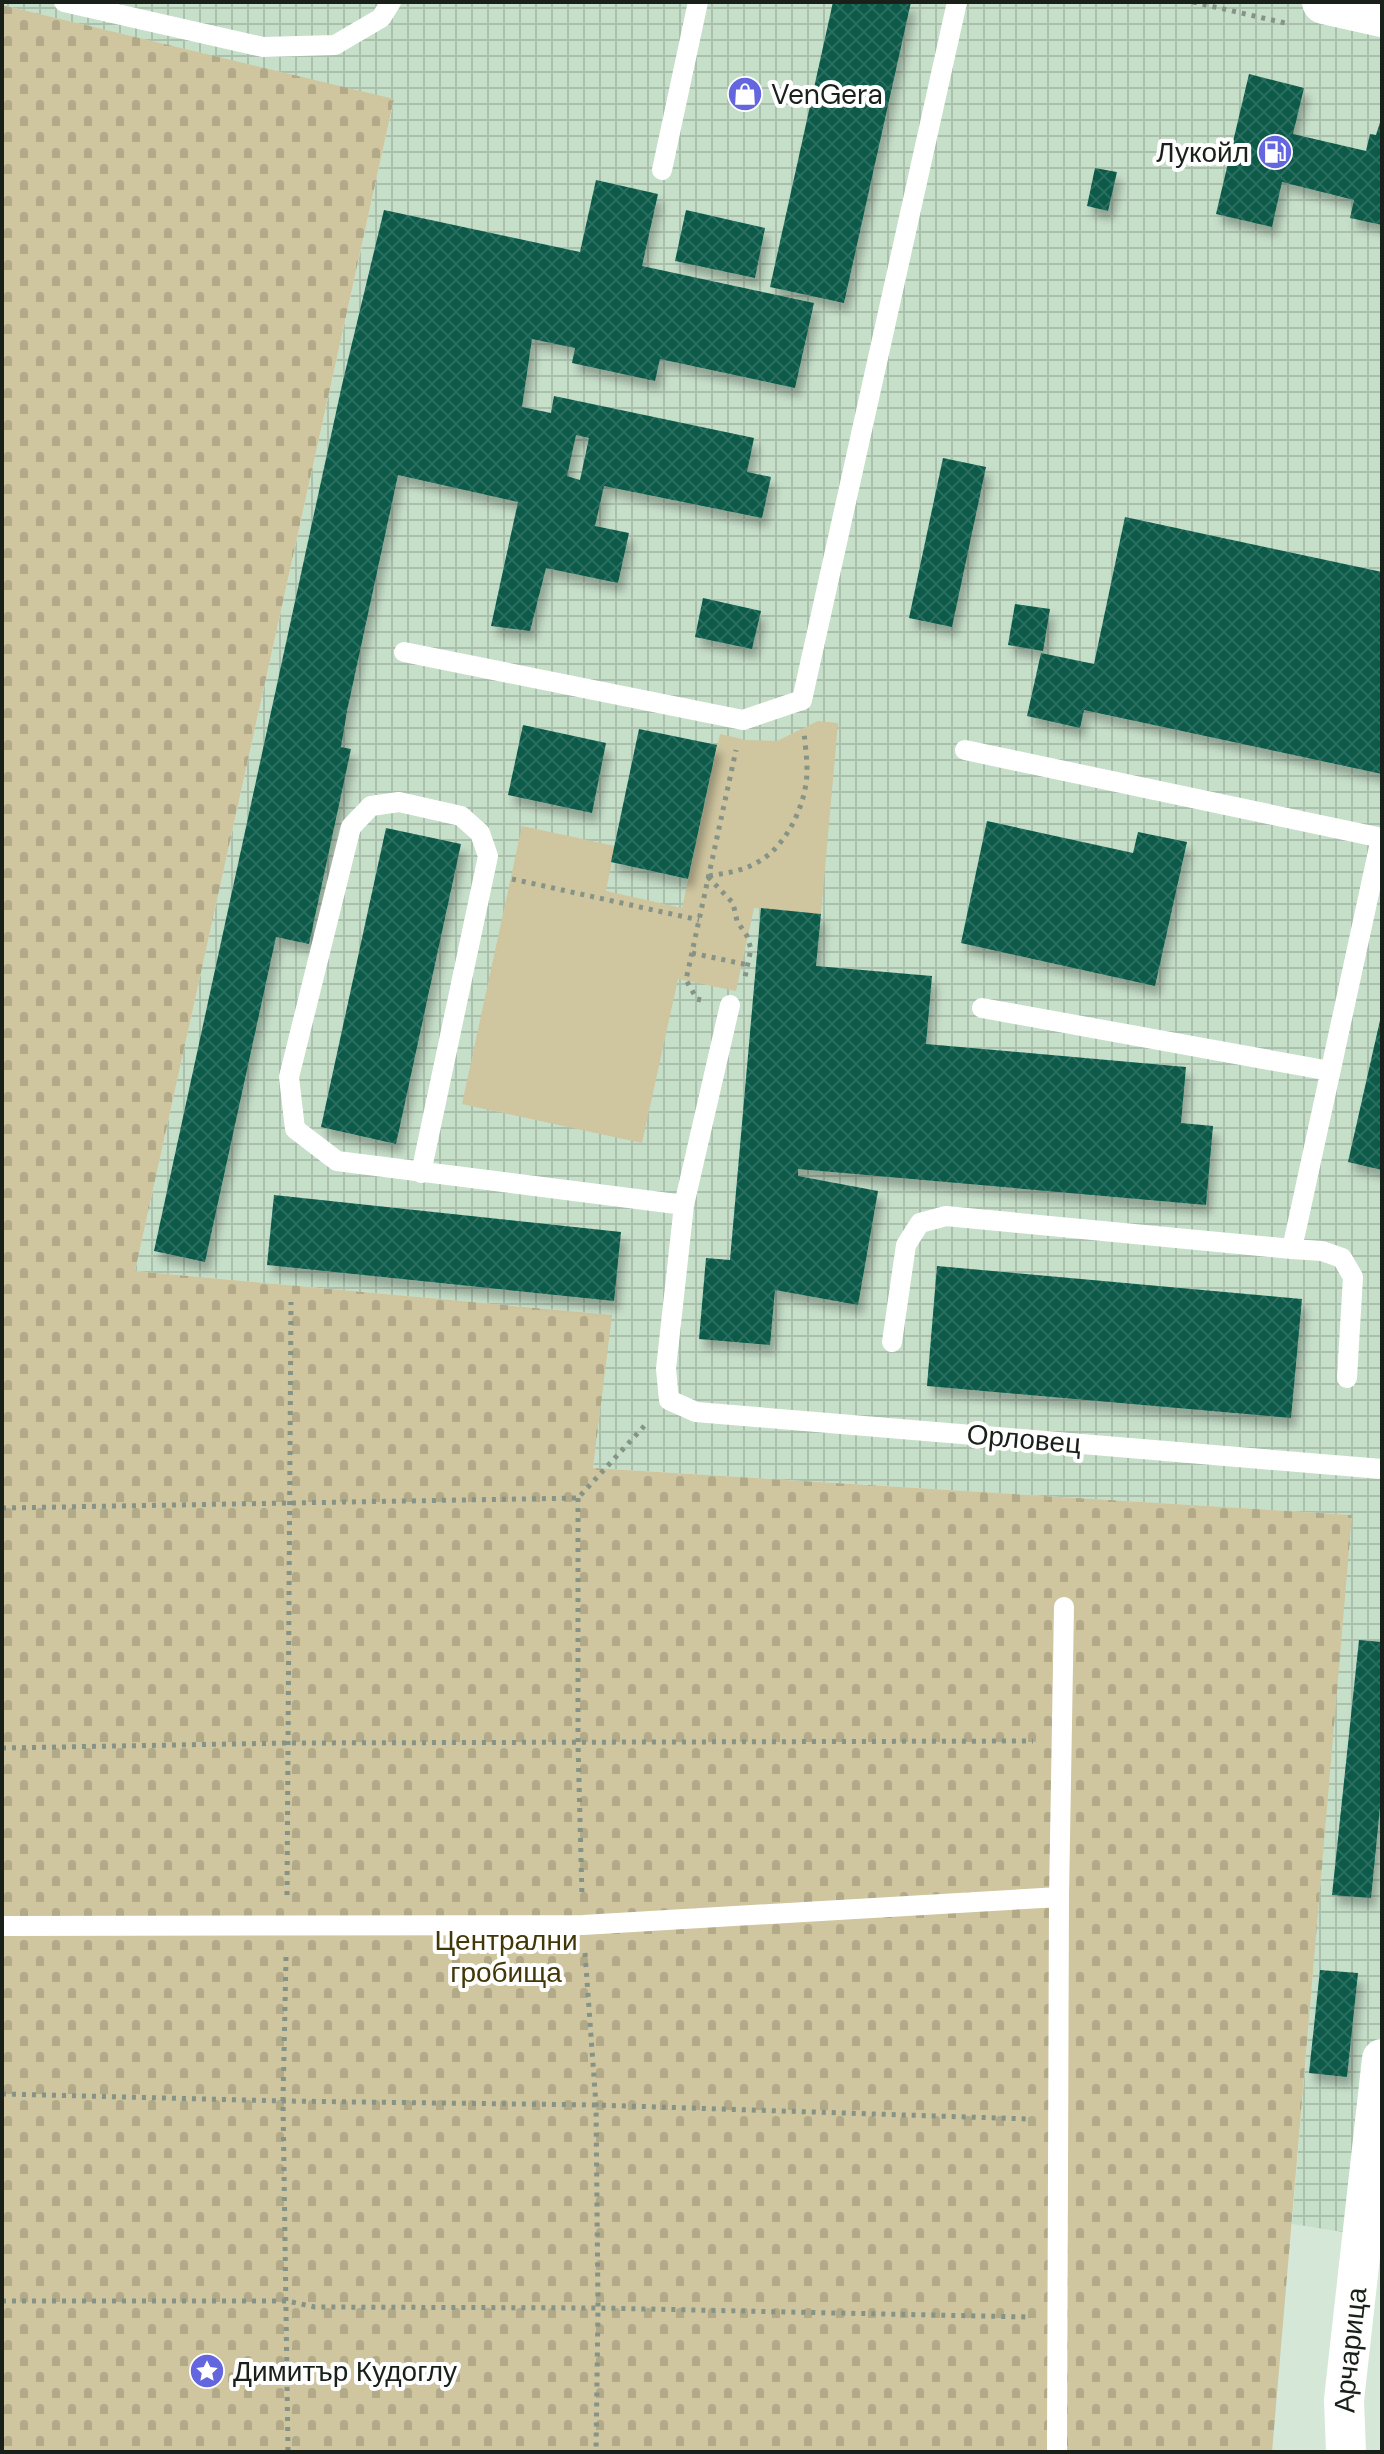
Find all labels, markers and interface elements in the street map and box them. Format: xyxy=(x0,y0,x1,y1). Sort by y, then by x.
shop icon: VenGera xyxy=(726,75,764,113)
place label: VenGera xyxy=(771,76,883,113)
fuel station icon: Лукойл xyxy=(1256,133,1294,171)
place label: Лукойл xyxy=(1156,134,1249,171)
street label: Орловец xyxy=(965,1416,1083,1462)
park label: Централни гробища xyxy=(434,1922,578,1991)
street label: Арчарица xyxy=(1325,2285,1375,2414)
place icon: Димитър Кудоглу xyxy=(188,2352,226,2390)
place label: Димитър Кудоглу xyxy=(233,2353,457,2390)

